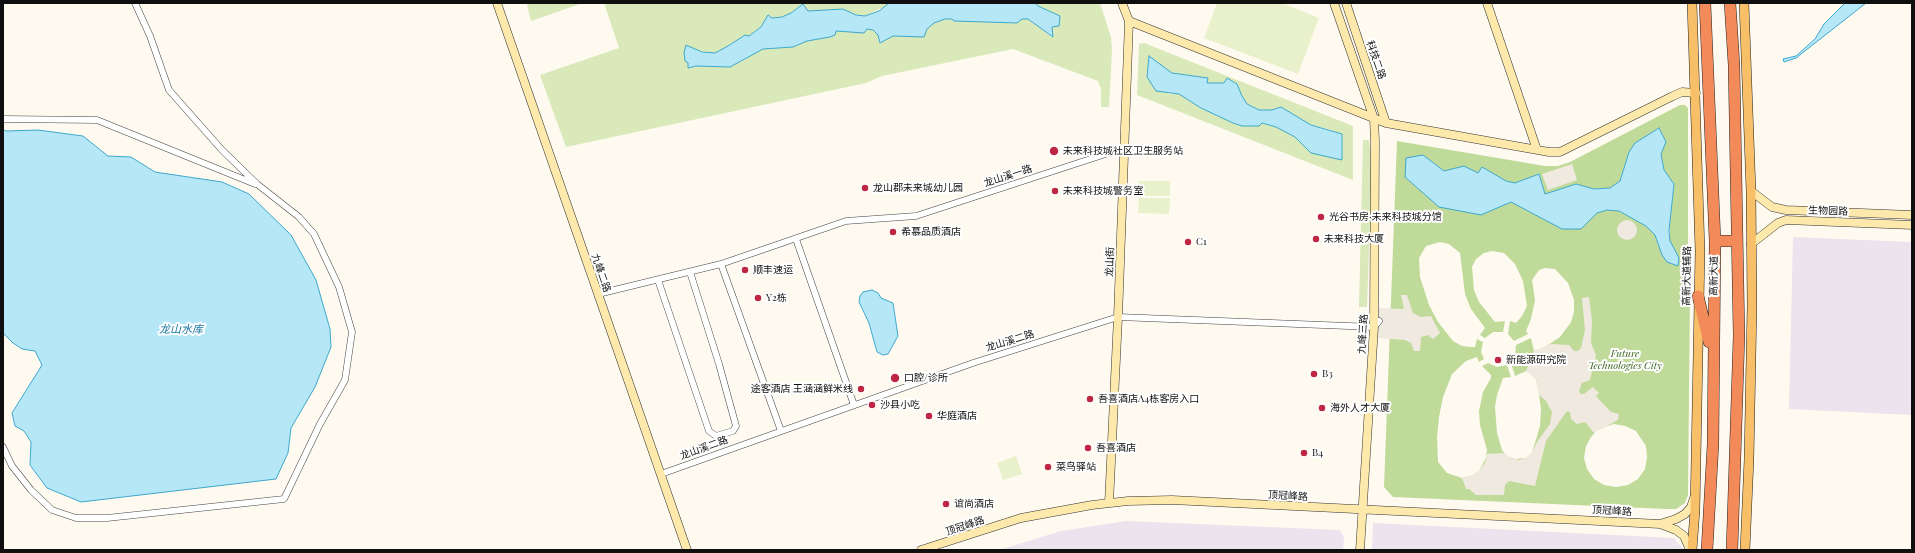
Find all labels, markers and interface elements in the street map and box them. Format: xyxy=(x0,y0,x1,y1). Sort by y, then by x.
street label: 科技二路 xyxy=(1364,39,1388,81)
marker: 未来科技城社区卫生服务站 xyxy=(1048,145,1060,157)
place label: 未来科技城社区卫生服务站 xyxy=(1063,145,1183,157)
street label: 龙山溪一路 xyxy=(982,163,1034,189)
place label: 龙山郡未来城幼儿园 xyxy=(873,182,963,194)
marker: 龙山郡未来城幼儿园 xyxy=(860,183,870,193)
place label: 未来科技城警务室 xyxy=(1063,185,1143,197)
marker: 未来科技城警务室 xyxy=(1050,186,1060,196)
street label: 生物园路 xyxy=(1808,204,1848,218)
place label: 光谷书房·未来科技城分馆 xyxy=(1329,211,1442,223)
marker: 光谷书房·未来科技城分馆 xyxy=(1316,212,1326,222)
place label: 希慕品质酒店 xyxy=(901,226,961,238)
marker: 希慕品质酒店 xyxy=(888,227,898,237)
place label: 未来科技大厦 xyxy=(1324,233,1384,245)
marker: 未来科技大厦 xyxy=(1311,234,1321,244)
place label: C1 xyxy=(1196,236,1207,248)
marker: C1 xyxy=(1183,237,1193,247)
street label: 高新大道辅路 xyxy=(1680,246,1694,306)
street label: 龙山街 xyxy=(1103,247,1117,277)
street label: 九峰二路 xyxy=(589,252,613,294)
street label: 高新大道 xyxy=(1708,256,1720,296)
place label: 顺丰速运 xyxy=(753,264,793,276)
marker: 顺丰速运 xyxy=(740,265,750,275)
place label: Y2栋 xyxy=(766,292,787,304)
marker: Y2栋 xyxy=(753,293,763,303)
street label: 九峰三路 xyxy=(1356,314,1370,354)
water label: 龙山水库 xyxy=(159,323,203,337)
street label: 龙山溪二路 xyxy=(984,328,1036,354)
park label: Future Technologies City xyxy=(1588,348,1662,372)
place label: 新能源研究院 xyxy=(1506,354,1566,366)
marker: 新能源研究院 xyxy=(1493,355,1503,365)
place label: B3 xyxy=(1322,368,1333,380)
marker: B3 xyxy=(1309,369,1319,379)
marker: 口腔/诊所 xyxy=(889,372,901,384)
place label: 口腔/诊所 xyxy=(904,372,948,384)
place label: 途客酒店 王涵涵鲜米线 xyxy=(751,383,853,395)
marker: 途客酒店 王涵涵鲜米线 xyxy=(856,384,866,394)
place label: 吾喜酒店A4栋客房入口 xyxy=(1098,393,1199,405)
marker: 吾喜酒店A4栋客房入口 xyxy=(1085,394,1095,404)
place label: 沙县小吃 xyxy=(880,399,920,411)
marker: 沙县小吃 xyxy=(867,400,877,410)
place label: 海外人才大厦 xyxy=(1330,402,1390,414)
marker: 海外人才大厦 xyxy=(1317,403,1327,413)
place label: 华庭酒店 xyxy=(937,410,977,422)
marker: 华庭酒店 xyxy=(924,411,934,421)
street label: 龙山溪二路 xyxy=(678,434,730,462)
place label: 吾喜酒店 xyxy=(1096,442,1136,454)
marker: 吾喜酒店 xyxy=(1083,443,1093,453)
place label: B4 xyxy=(1312,447,1323,459)
marker: B4 xyxy=(1299,448,1309,458)
place label: 菜鸟驿站 xyxy=(1056,461,1096,473)
marker: 菜鸟驿站 xyxy=(1043,462,1053,472)
street label: 顶冠峰路 xyxy=(1268,489,1308,503)
place label: 谊尚酒店 xyxy=(954,498,994,510)
marker: 谊尚酒店 xyxy=(941,499,951,509)
street label: 顶冠峰路 xyxy=(1592,504,1632,518)
street label: 顶冠峰路 xyxy=(944,514,986,538)

